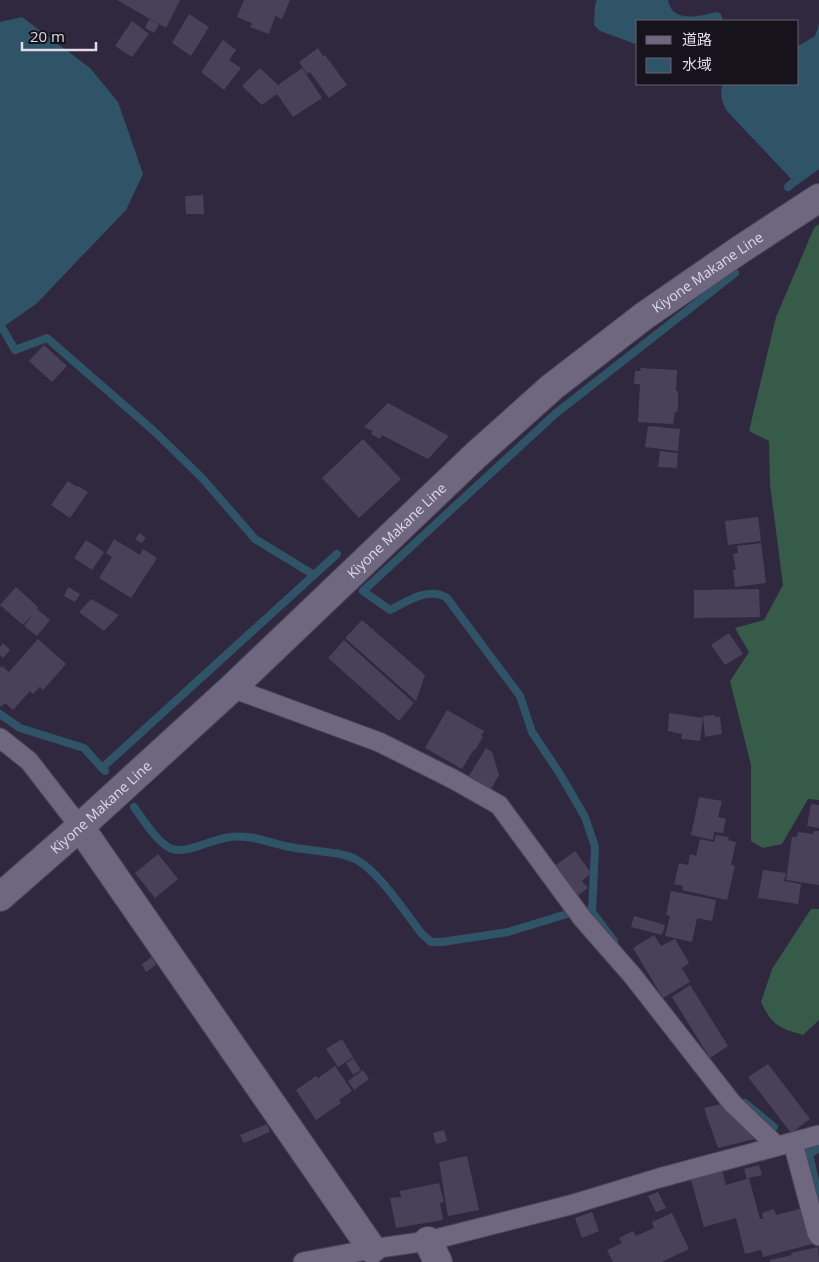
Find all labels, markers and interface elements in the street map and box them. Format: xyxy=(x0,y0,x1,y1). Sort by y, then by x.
scale bar xyxy=(22,20,96,52)
legend xyxy=(636,20,799,85)
text: 20 m xyxy=(30,26,65,46)
text: 道路 xyxy=(682,29,712,49)
text: 水域 xyxy=(682,54,712,74)
street label: Kiyone Makane Line xyxy=(648,227,767,317)
street label: Kiyone Makane Line xyxy=(343,478,450,582)
street label: Kiyone Makane Line xyxy=(46,756,156,858)

